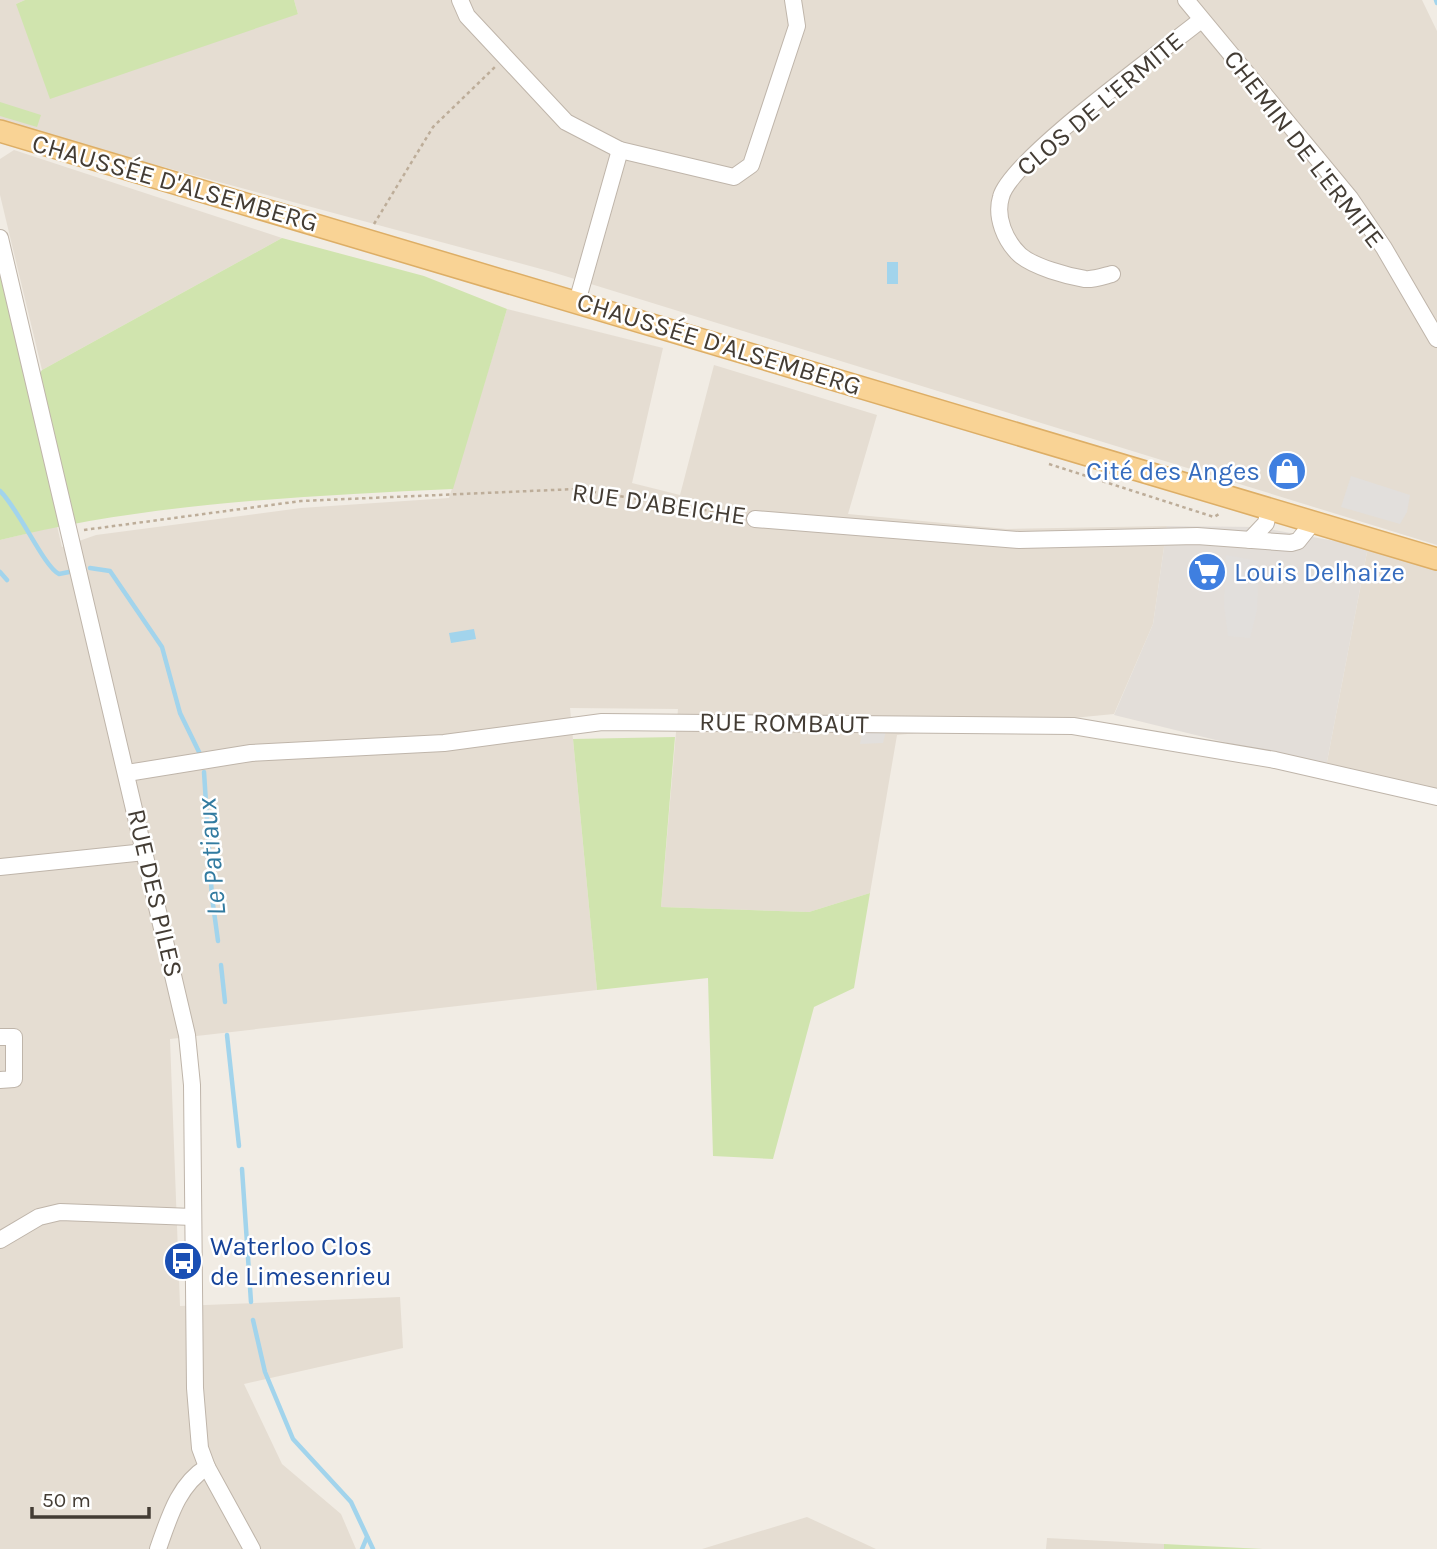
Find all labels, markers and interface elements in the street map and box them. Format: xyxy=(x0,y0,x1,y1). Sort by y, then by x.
street label: CLOS DE L'ERMITE xyxy=(1010,25,1190,183)
street label: CHEMIN DE L'ERMITE xyxy=(1217,44,1391,254)
street label: CHAUSSÉE D'ALSEMBERG xyxy=(29,126,322,239)
street label: CHAUSSÉE D'ALSEMBERG xyxy=(573,285,865,402)
shop icon: Cité des Anges xyxy=(1266,450,1308,492)
place label: Cité des Anges xyxy=(1086,456,1260,487)
street label: RUE D'ABEICHE xyxy=(570,476,748,532)
supermarket icon: Louis Delhaize xyxy=(1186,551,1228,593)
place label: Louis Delhaize xyxy=(1234,557,1405,588)
street label: RUE ROMBAUT xyxy=(699,706,869,740)
water label: Le Patiaux xyxy=(189,796,233,917)
street label: RUE DES PILES xyxy=(121,806,189,980)
place label: Waterloo Clos de Limesenrieu xyxy=(210,1231,391,1292)
bus stop icon: Waterloo Clos de Limesenrieu xyxy=(162,1240,204,1282)
scale bar xyxy=(32,1476,149,1520)
text: 50 m xyxy=(42,1488,91,1512)

